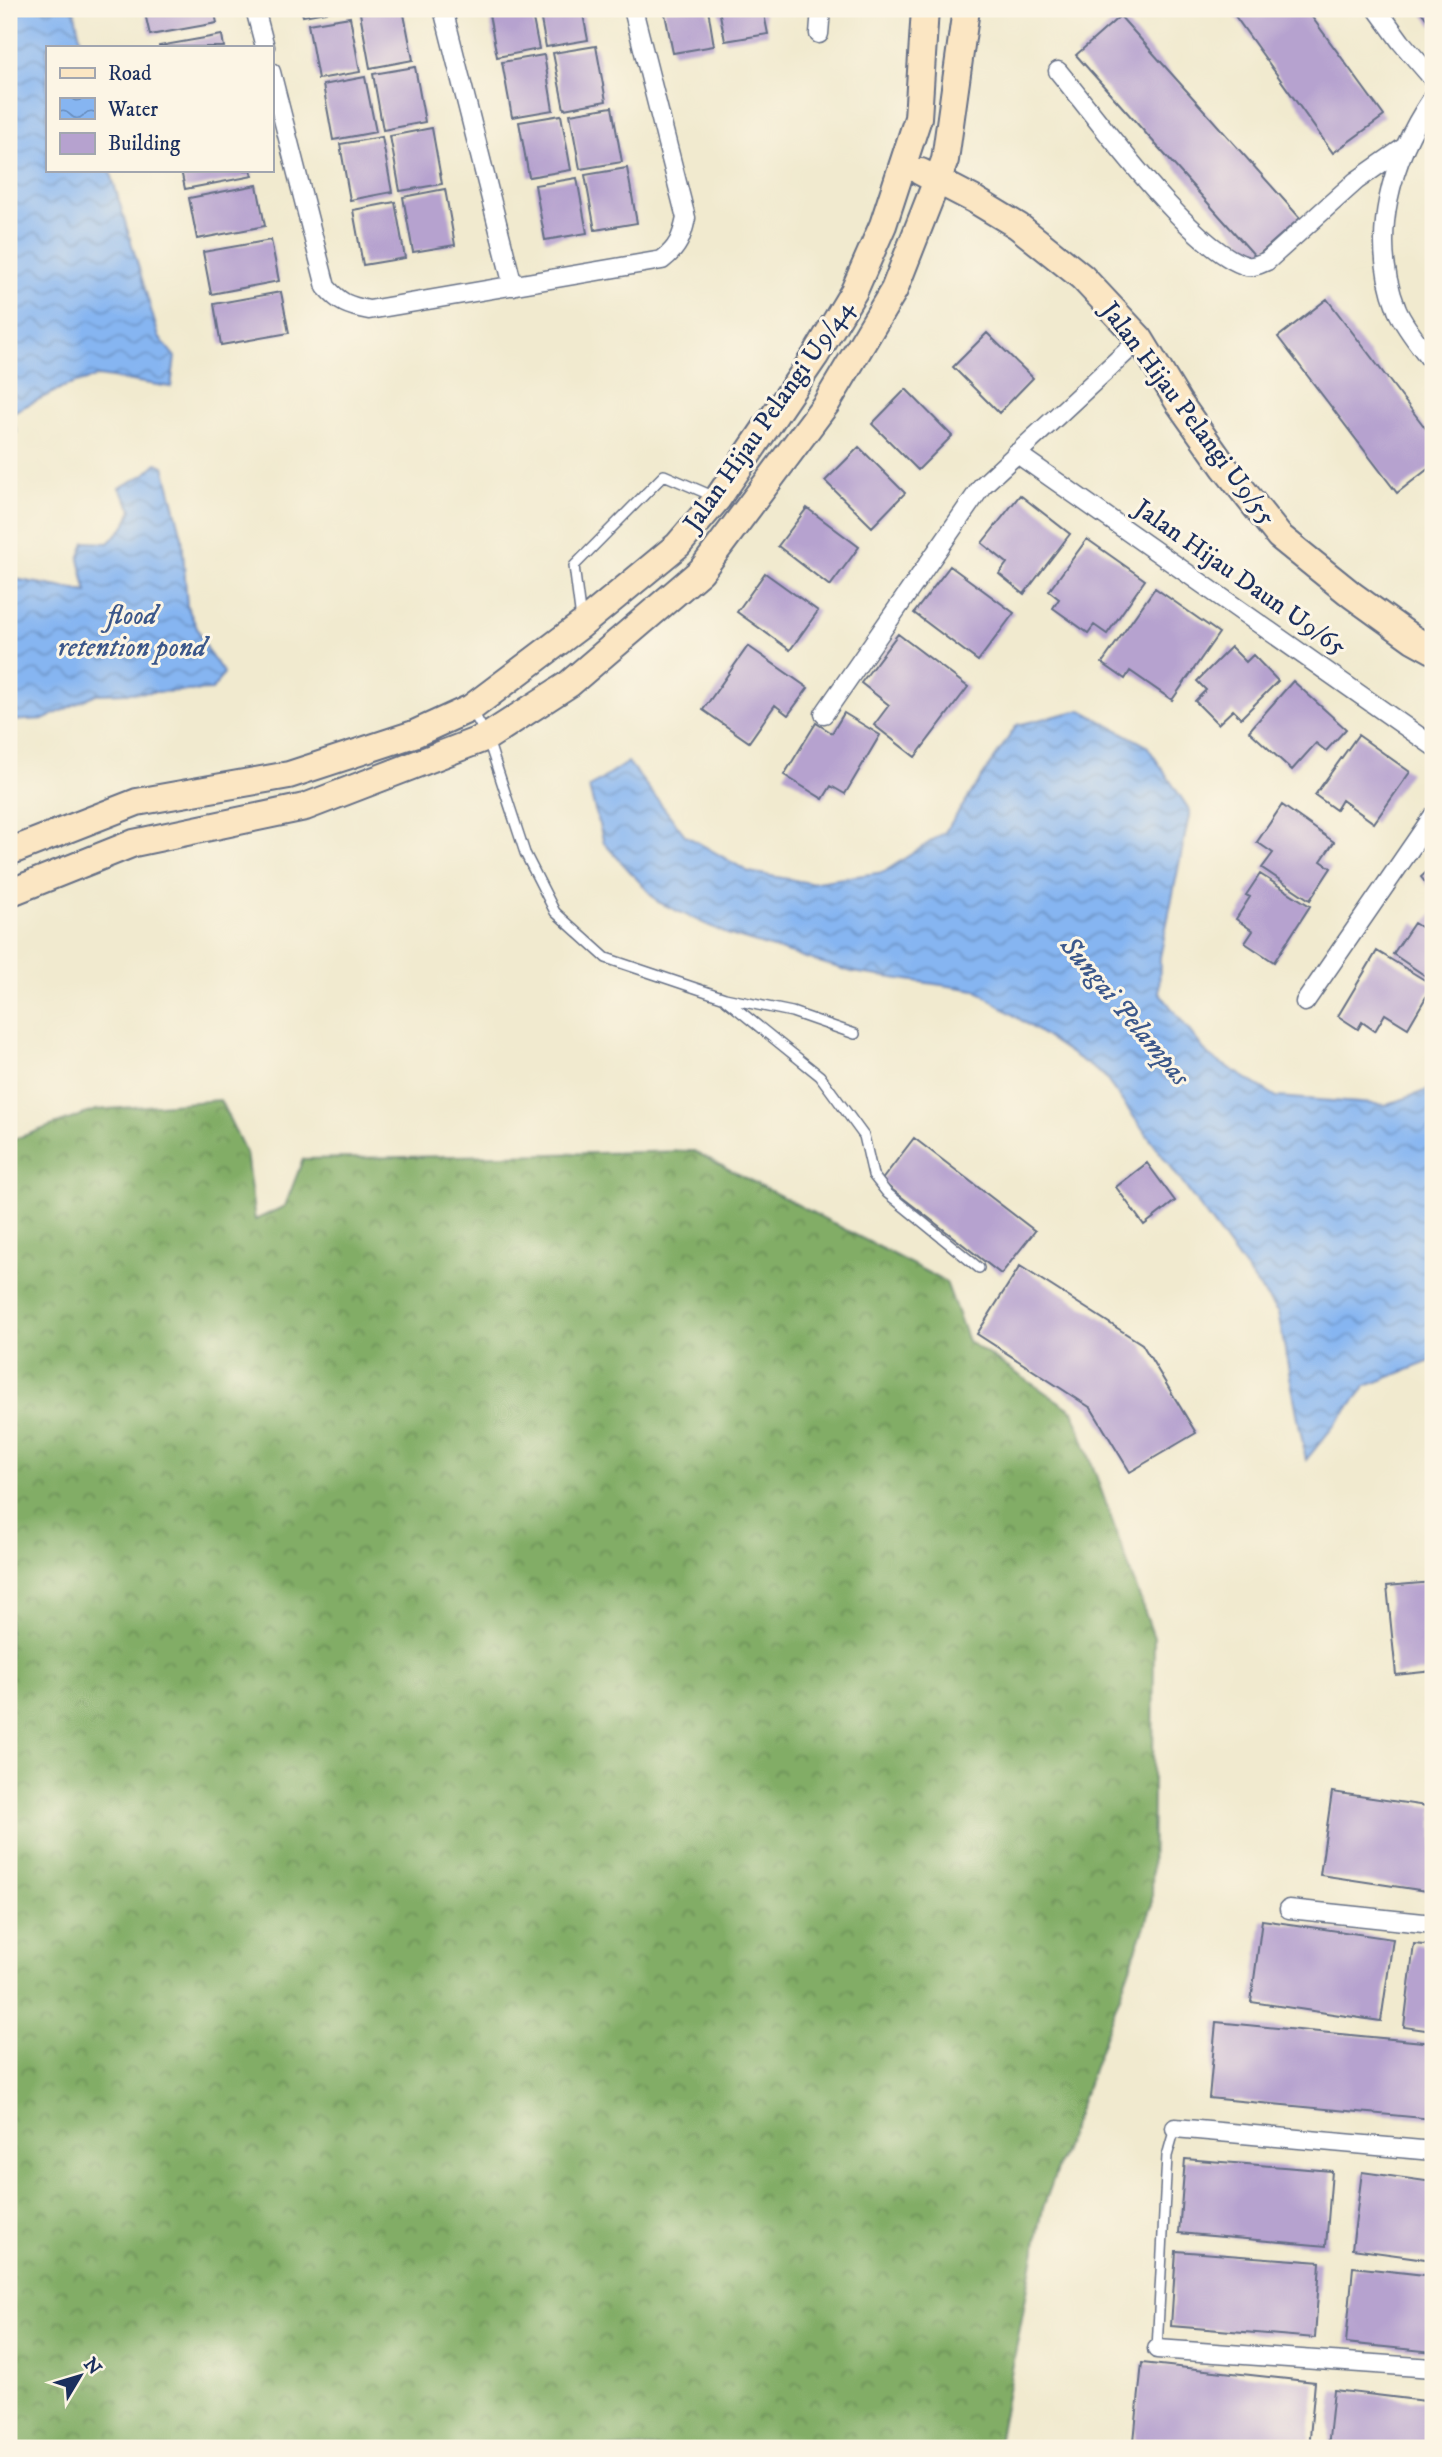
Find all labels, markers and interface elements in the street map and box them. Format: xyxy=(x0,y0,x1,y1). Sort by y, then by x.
legend xyxy=(46,46,273,172)
text: Road xyxy=(108,61,152,87)
text: Water xyxy=(107,97,158,123)
text: Building xyxy=(108,131,181,157)
street label: Jalan Hijau Pelangi U9/44 xyxy=(675,293,862,540)
street label: Jalan Hijau Pelangi U9/55 xyxy=(1092,294,1283,533)
street label: Jalan Hijau Daun U9/65 xyxy=(1126,491,1353,664)
water label: flood retention pond xyxy=(58,598,210,665)
water label: Sungai Pelampas xyxy=(1052,928,1198,1093)
north arrow xyxy=(46,2342,116,2412)
text: N xyxy=(78,2353,106,2380)

